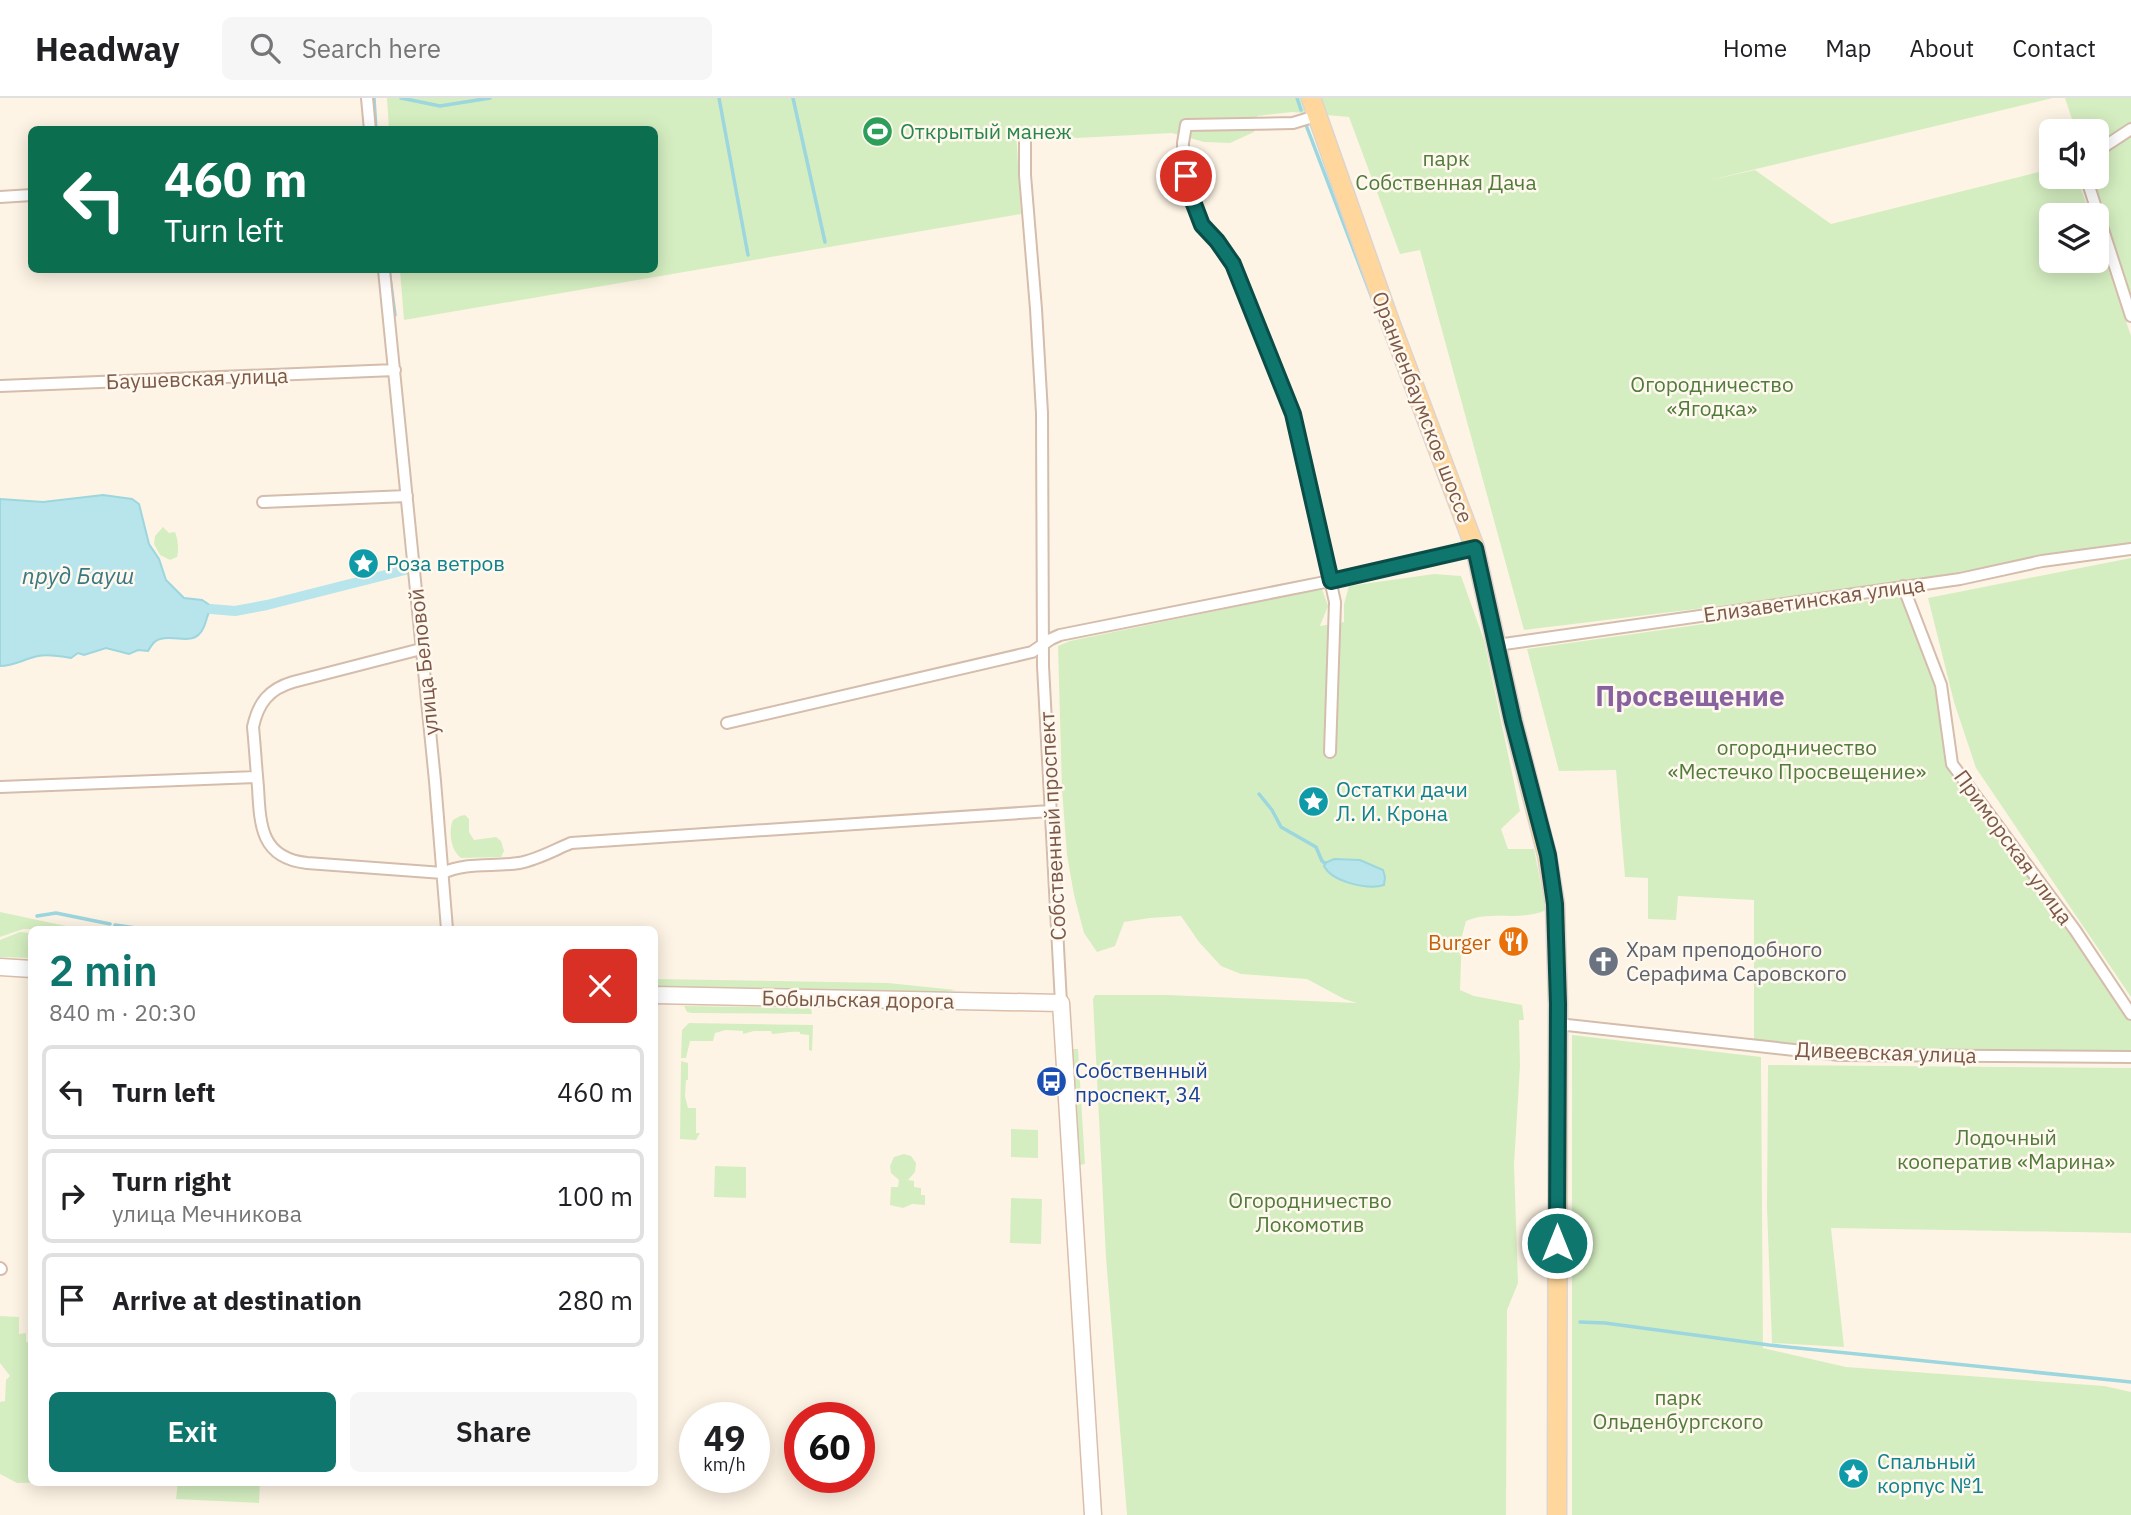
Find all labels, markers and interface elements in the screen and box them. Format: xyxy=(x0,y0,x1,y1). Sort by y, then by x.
search box xyxy=(222,17,712,80)
text: Headway xyxy=(35,27,180,70)
icon: search xyxy=(246,29,284,67)
text: Search here xyxy=(302,31,441,65)
text: Home xyxy=(1723,32,1787,64)
text: Map xyxy=(1825,32,1871,64)
text: About xyxy=(1909,32,1974,64)
text: Contact xyxy=(2012,32,2096,64)
sports icon: Открытый манеж xyxy=(860,114,894,148)
place label: Открытый манеж xyxy=(900,117,1072,145)
map controls xyxy=(2039,119,2109,273)
button: sound xyxy=(2039,119,2109,189)
park label: парк Собственная Дача xyxy=(1355,144,1537,196)
pin xyxy=(1156,146,1216,206)
text: 460 m xyxy=(164,147,308,210)
icon: left xyxy=(49,154,140,245)
icon: arrive xyxy=(1167,157,1205,195)
button: layers xyxy=(2039,203,2109,273)
text: Turn left xyxy=(164,209,284,251)
street label: Ораниенбаумское шоссе xyxy=(1366,287,1480,527)
street label: Баушевская улица xyxy=(105,361,289,395)
park label: Огородничество «Ягодка» xyxy=(1630,370,1794,422)
place icon: Роза ветров xyxy=(346,546,380,580)
place label: Роза ветров xyxy=(386,549,505,577)
water label: пруд Бауш xyxy=(22,560,134,590)
street label: Елизаветинская улица xyxy=(1702,570,1926,628)
street label: улица Беловой xyxy=(401,587,445,737)
district label: Просвещение xyxy=(1595,677,1785,714)
street label: Собственный проспект xyxy=(1032,711,1072,941)
park label: огородничество «Местечко Просвещение» xyxy=(1668,733,1926,785)
street label: Приморская улица xyxy=(1948,764,2080,930)
place label: Остатки дачи Л. И. Крона xyxy=(1336,775,1468,827)
place icon: Остатки дачи Л. И. Крона xyxy=(1296,784,1330,818)
restaurant icon: Burger xyxy=(1497,925,1531,959)
place label: Burger xyxy=(1428,928,1491,956)
place label: Храм преподобного Серафима Саровского xyxy=(1626,935,1847,987)
text: 2 min xyxy=(49,943,158,998)
church icon: Храм преподобного Серафима Саровского xyxy=(1586,944,1620,978)
button: close xyxy=(563,949,637,1023)
street label: Бобыльская дорога xyxy=(761,983,955,1015)
text: 840 m · 20:30 xyxy=(49,997,196,1027)
street label: Дивеевская улица xyxy=(1795,1035,1977,1069)
place label: Собственный проспект, 34 xyxy=(1075,1056,1208,1108)
bus stop icon: Собственный проспект, 34 xyxy=(1035,1065,1069,1099)
icon: left xyxy=(53,1073,91,1111)
text: Turn left xyxy=(112,1075,215,1109)
text: 460 m xyxy=(557,1075,633,1109)
park label: Лодочный кооператив «Марина» xyxy=(1897,1123,2115,1175)
text: Turn right xyxy=(112,1164,231,1198)
icon: right xyxy=(53,1177,91,1215)
text: 100 m xyxy=(557,1179,633,1213)
park label: Огородничество Локомотив xyxy=(1228,1186,1392,1238)
text: улица Мечникова xyxy=(112,1198,302,1228)
position arrow xyxy=(1520,1206,1594,1280)
icon: arrive xyxy=(53,1281,91,1319)
text: Arrive at destination xyxy=(112,1283,362,1317)
text: 280 m xyxy=(557,1283,633,1317)
park label: парк Ольденбургского xyxy=(1592,1383,1764,1435)
button: Exit xyxy=(49,1392,336,1472)
button: Share xyxy=(350,1392,637,1472)
speed limit sign: 60 xyxy=(784,1402,875,1493)
text: 49 xyxy=(703,1415,746,1461)
place label: Спальный корпус №1 xyxy=(1877,1447,1984,1499)
text: km/h xyxy=(703,1453,746,1476)
place icon: Спальный корпус №1 xyxy=(1837,1456,1871,1490)

